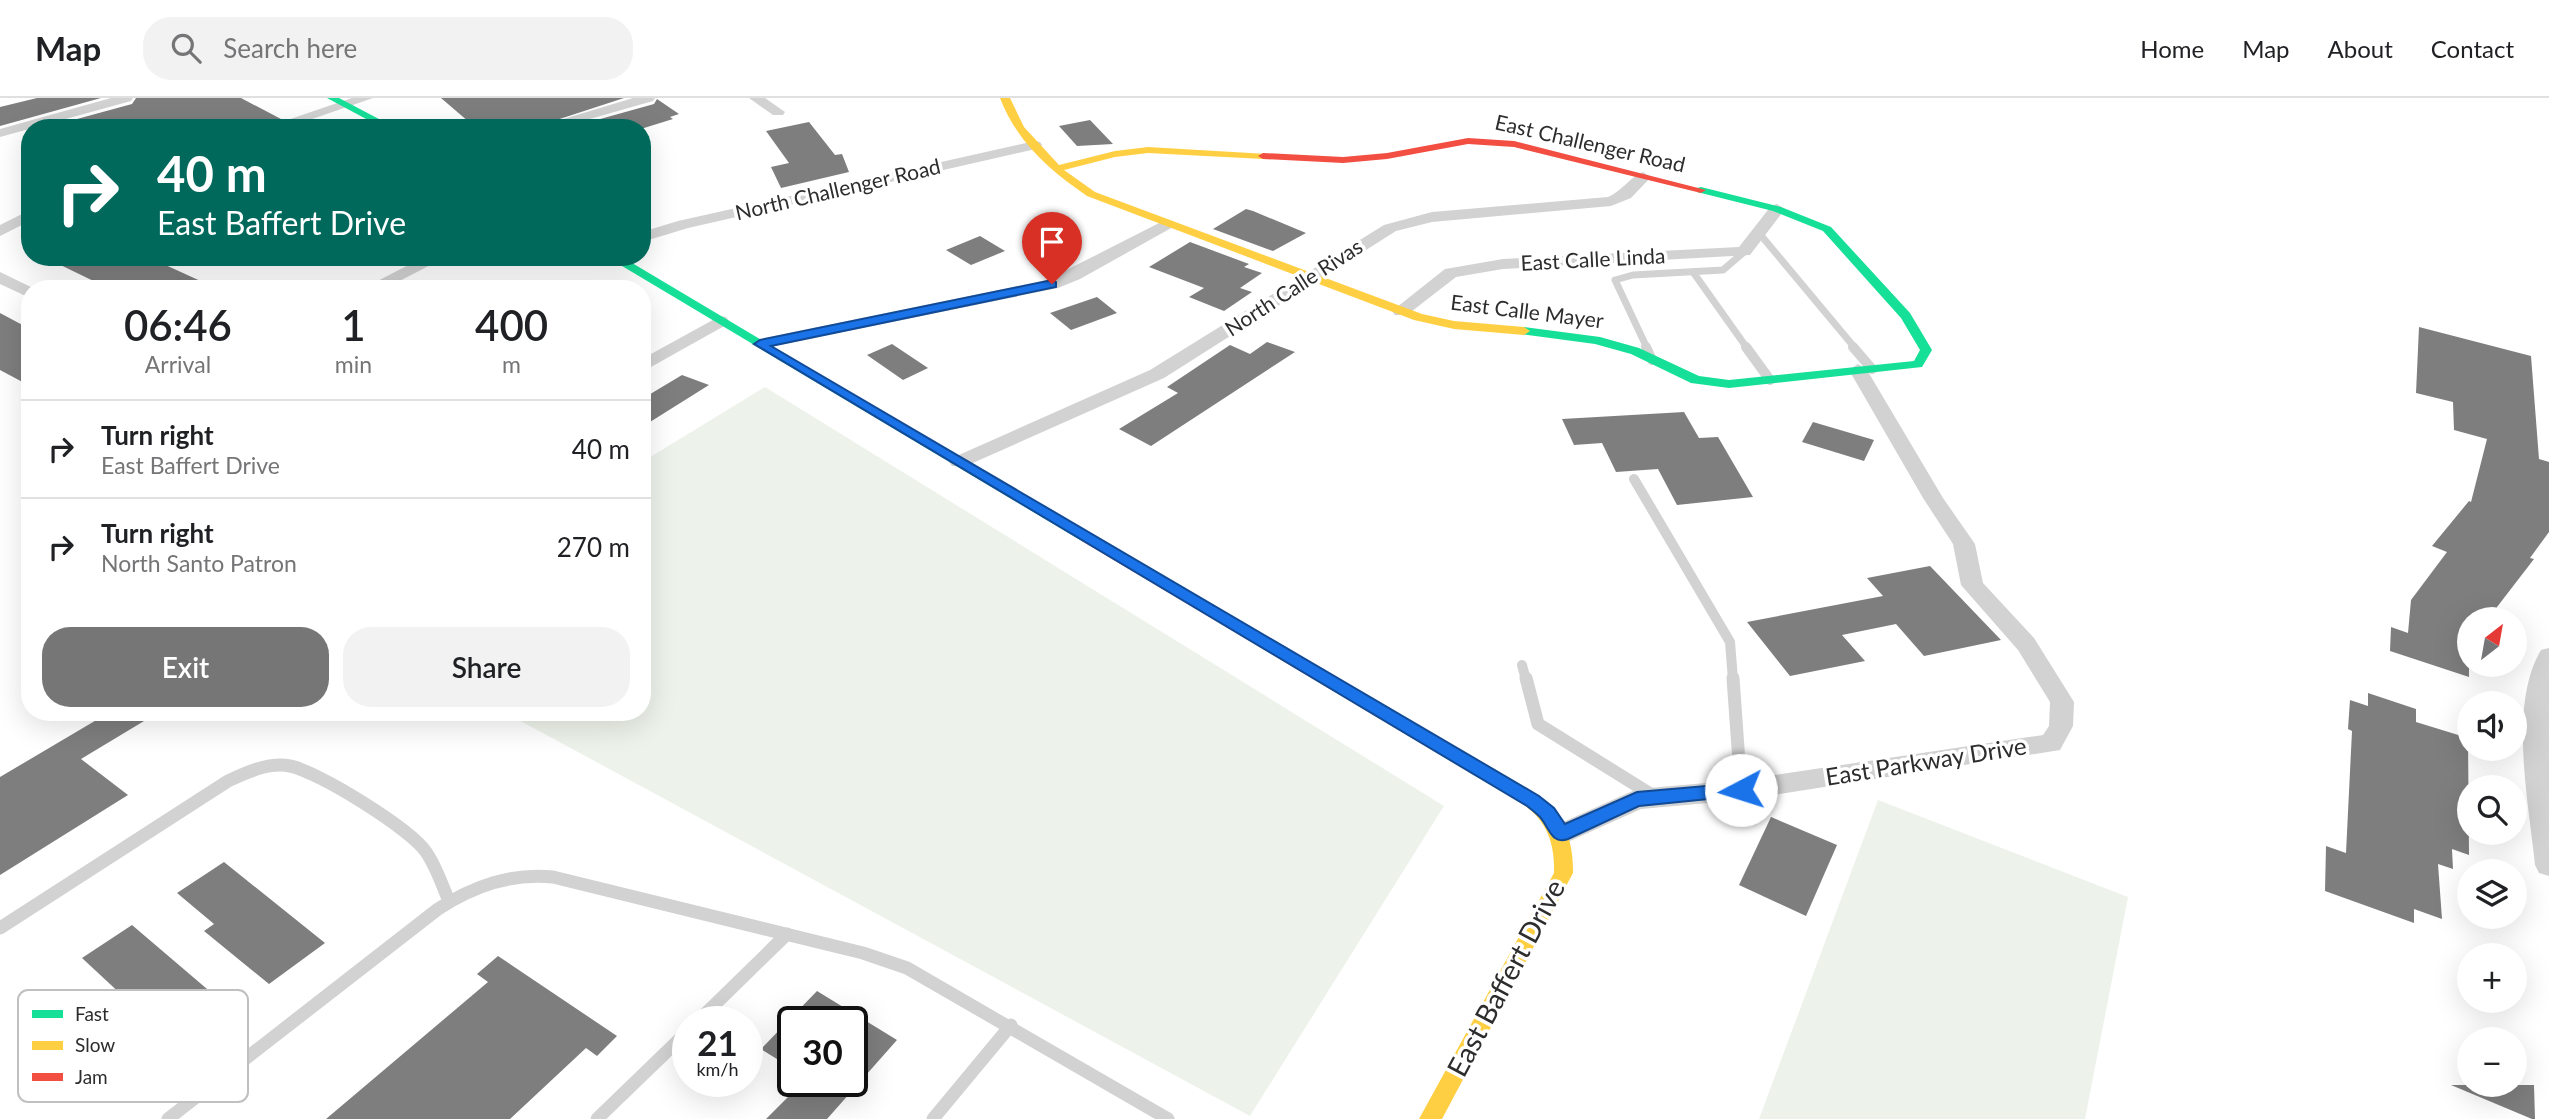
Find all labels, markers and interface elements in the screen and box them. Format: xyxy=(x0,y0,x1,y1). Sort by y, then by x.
search box xyxy=(143,17,633,80)
text: Map xyxy=(35,28,101,68)
icon: search xyxy=(167,29,205,67)
text: Search here xyxy=(223,32,357,64)
text: Home xyxy=(2140,34,2204,63)
text: Map xyxy=(2242,34,2290,63)
text: About xyxy=(2328,34,2393,63)
text: Contact xyxy=(2431,34,2514,63)
street label: East Challenger Road xyxy=(1493,108,1688,177)
text: 40 m xyxy=(157,144,267,202)
icon: right xyxy=(42,147,133,238)
street label: North Challenger Road xyxy=(733,153,943,224)
text: East Baffert Drive xyxy=(157,203,406,242)
pin xyxy=(1022,212,1082,284)
icon: arrive xyxy=(1033,223,1071,261)
street label: North Calle Rivas xyxy=(1220,233,1367,341)
street label: East Calle Linda xyxy=(1520,242,1666,275)
street label: East Calle Mayer xyxy=(1449,289,1605,332)
text: 06:46 xyxy=(124,300,232,350)
text: 1 xyxy=(341,300,366,350)
text: 400 xyxy=(475,300,548,350)
text: Arrival xyxy=(145,350,211,378)
text: min xyxy=(335,350,372,378)
text: m xyxy=(502,350,521,378)
text: Turn right xyxy=(101,419,214,451)
icon: right xyxy=(42,430,80,468)
text: 40 m xyxy=(572,433,630,465)
text: East Baffert Drive xyxy=(101,451,280,479)
text: Turn right xyxy=(101,517,214,549)
icon: right xyxy=(42,528,80,566)
text: 270 m xyxy=(557,531,630,563)
text: North Santo Patron xyxy=(101,549,297,577)
north arrow xyxy=(2457,607,2527,677)
map controls xyxy=(2457,607,2527,1097)
button: Exit xyxy=(42,627,329,707)
button: Share xyxy=(343,627,630,707)
button: sound xyxy=(2457,691,2527,761)
street label: East Parkway Drive xyxy=(1823,730,2028,791)
position arrow xyxy=(1704,753,1778,827)
button: search xyxy=(2457,775,2527,845)
button: layers xyxy=(2457,859,2527,929)
street label: East Baffert Drive xyxy=(1439,873,1571,1082)
button: + xyxy=(2457,943,2527,1013)
legend xyxy=(18,990,248,1102)
text: Fast xyxy=(75,1002,109,1025)
speed limit sign: 30 xyxy=(777,1006,868,1097)
text: 21 xyxy=(697,1021,738,1063)
button: − xyxy=(2457,1027,2527,1097)
text: Slow xyxy=(75,1033,115,1056)
text: km/h xyxy=(696,1058,739,1080)
text: Jam xyxy=(75,1065,108,1088)

